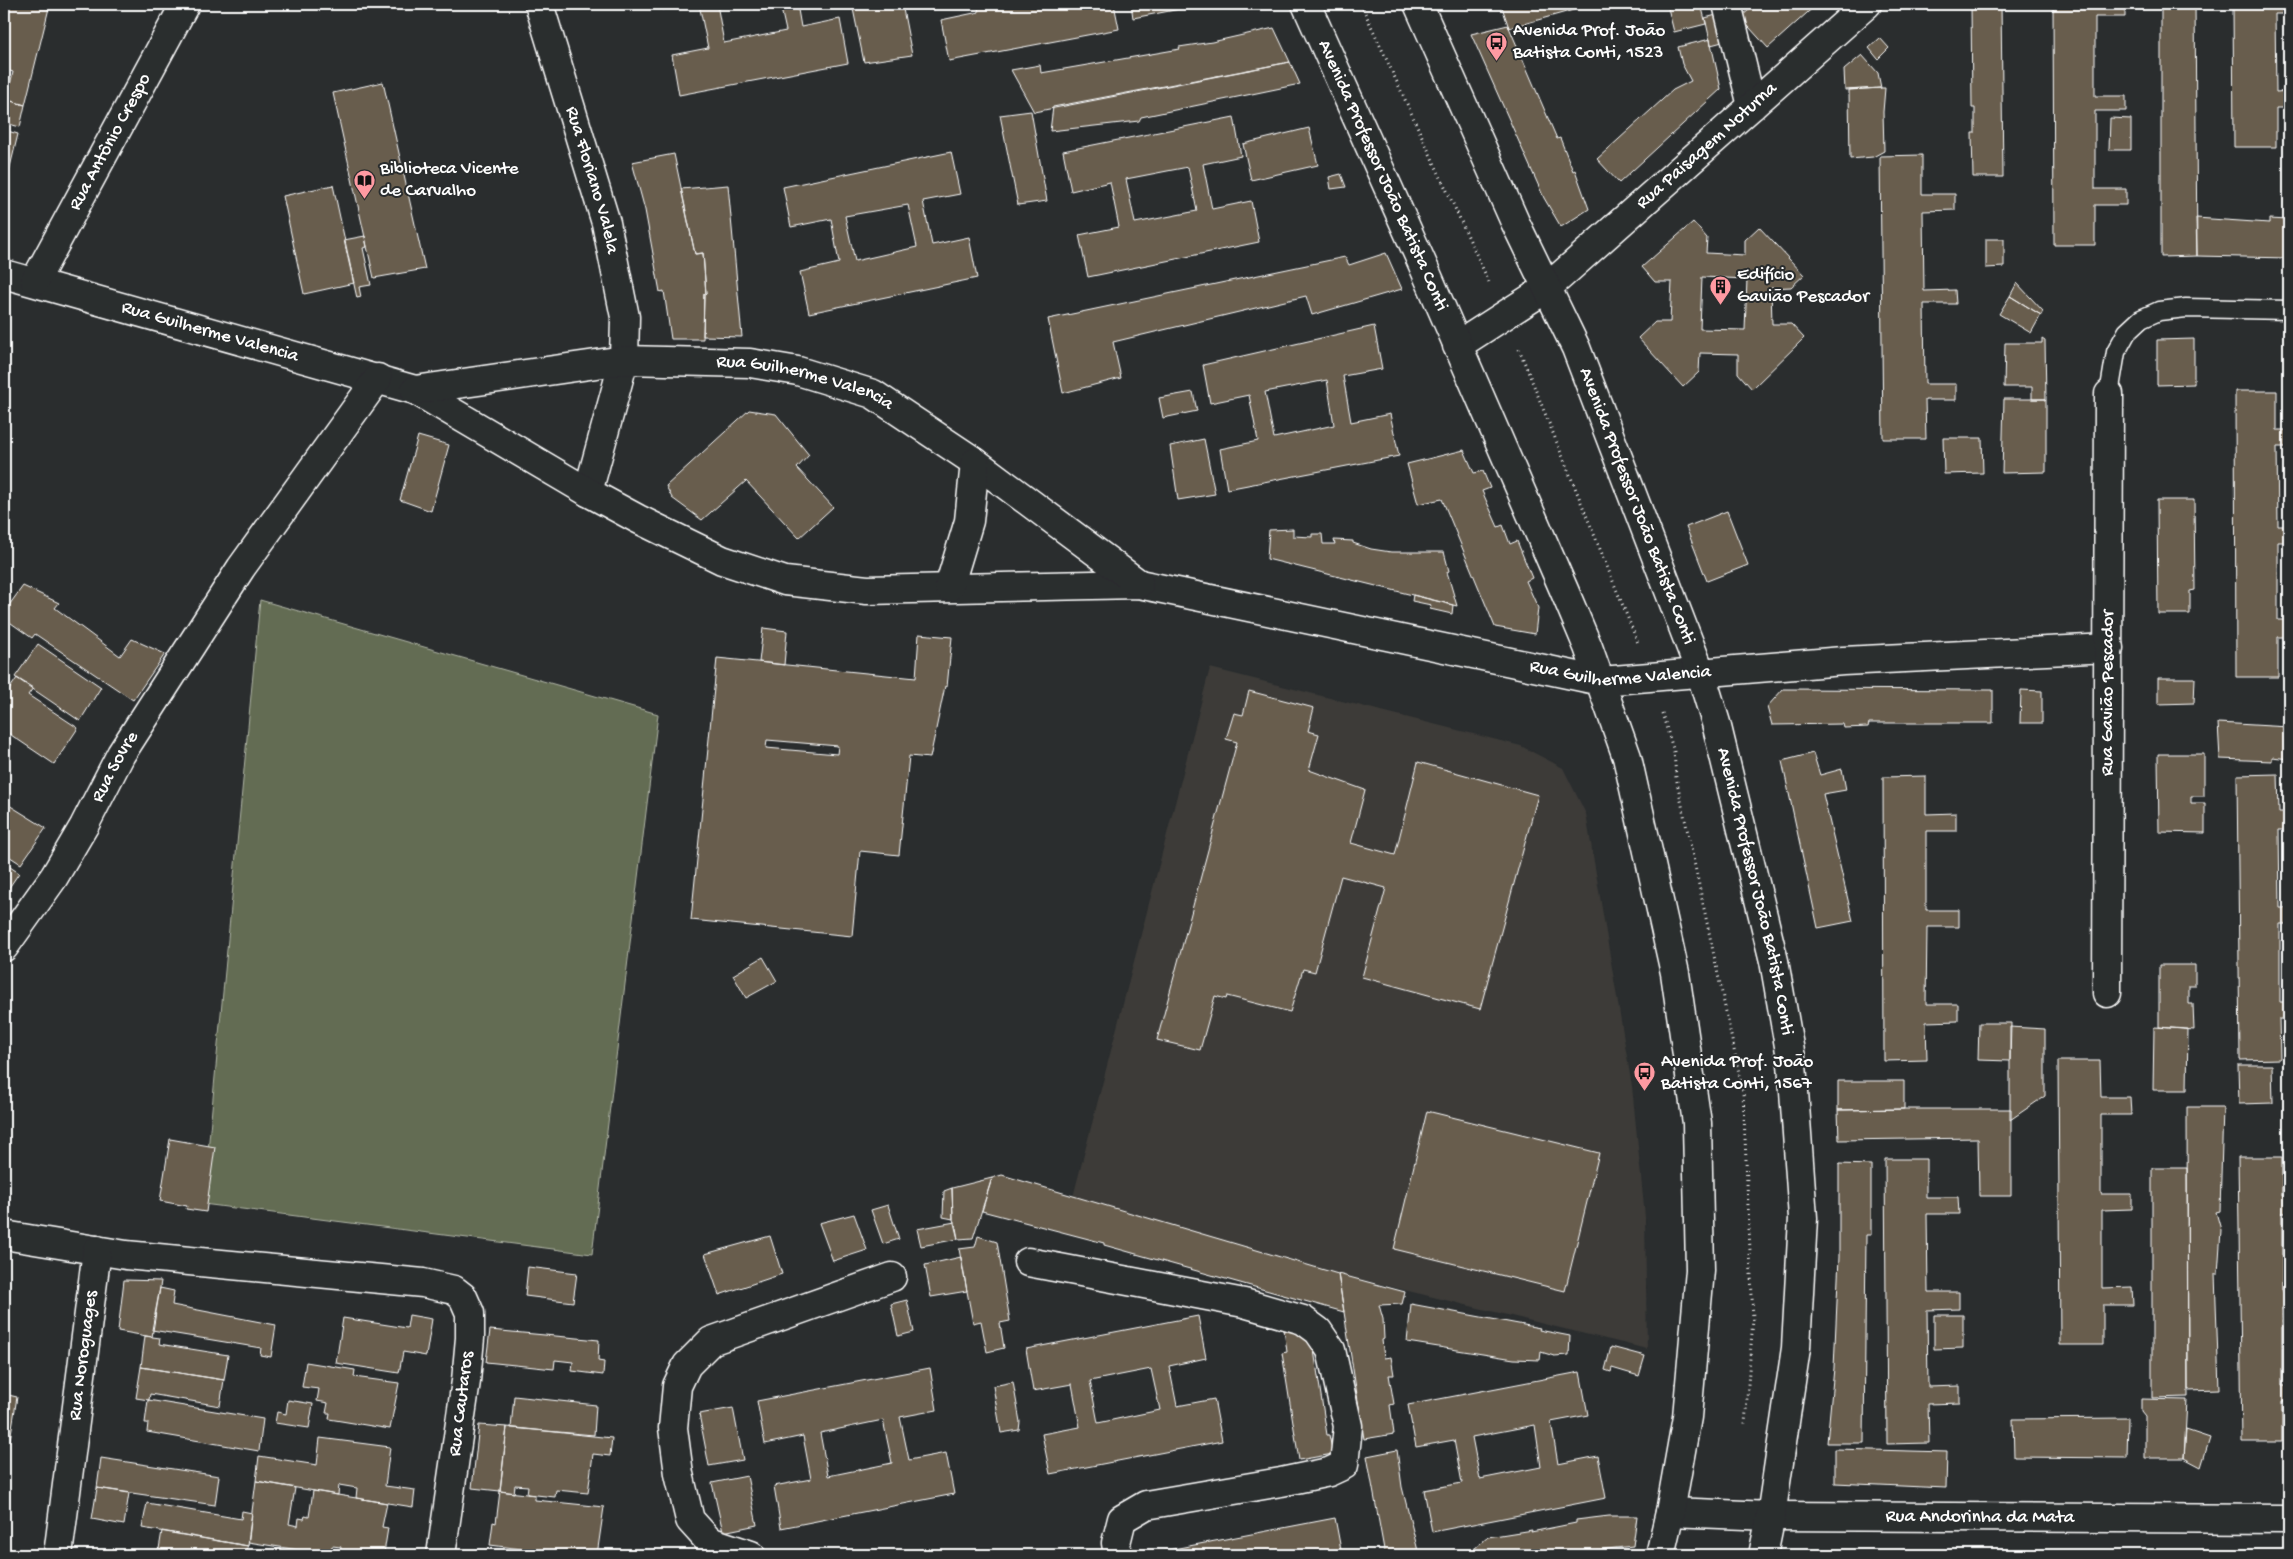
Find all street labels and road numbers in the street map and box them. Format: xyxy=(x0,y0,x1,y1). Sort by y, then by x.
street label: Avenida Professor João Batista Conti xyxy=(1312,36,1453,315)
street label: Rua Antônio Crespo xyxy=(64,69,157,215)
street label: Rua Paisagem Noturna xyxy=(1632,76,1783,215)
street label: Rua Floriano Valela xyxy=(560,104,624,257)
street label: Rua Guilherme Valencia xyxy=(119,296,303,368)
street label: Rua Guilherme Valencia xyxy=(716,351,899,417)
street label: Avenida Professor João Batista Conti xyxy=(1573,365,1700,648)
street label: Rua Gavião Pescador xyxy=(2096,608,2120,776)
street label: Rua Guilherme Valencia xyxy=(1527,655,1713,692)
street label: Rua Sovre xyxy=(87,727,144,806)
street label: Avenida Professor João Batista Conti xyxy=(1711,745,1798,1037)
street label: Rua Noroguages xyxy=(64,1288,103,1422)
street label: Rua Cautaros xyxy=(444,1349,480,1458)
street label: Rua Andorinha da Mata xyxy=(1886,1505,2076,1529)

